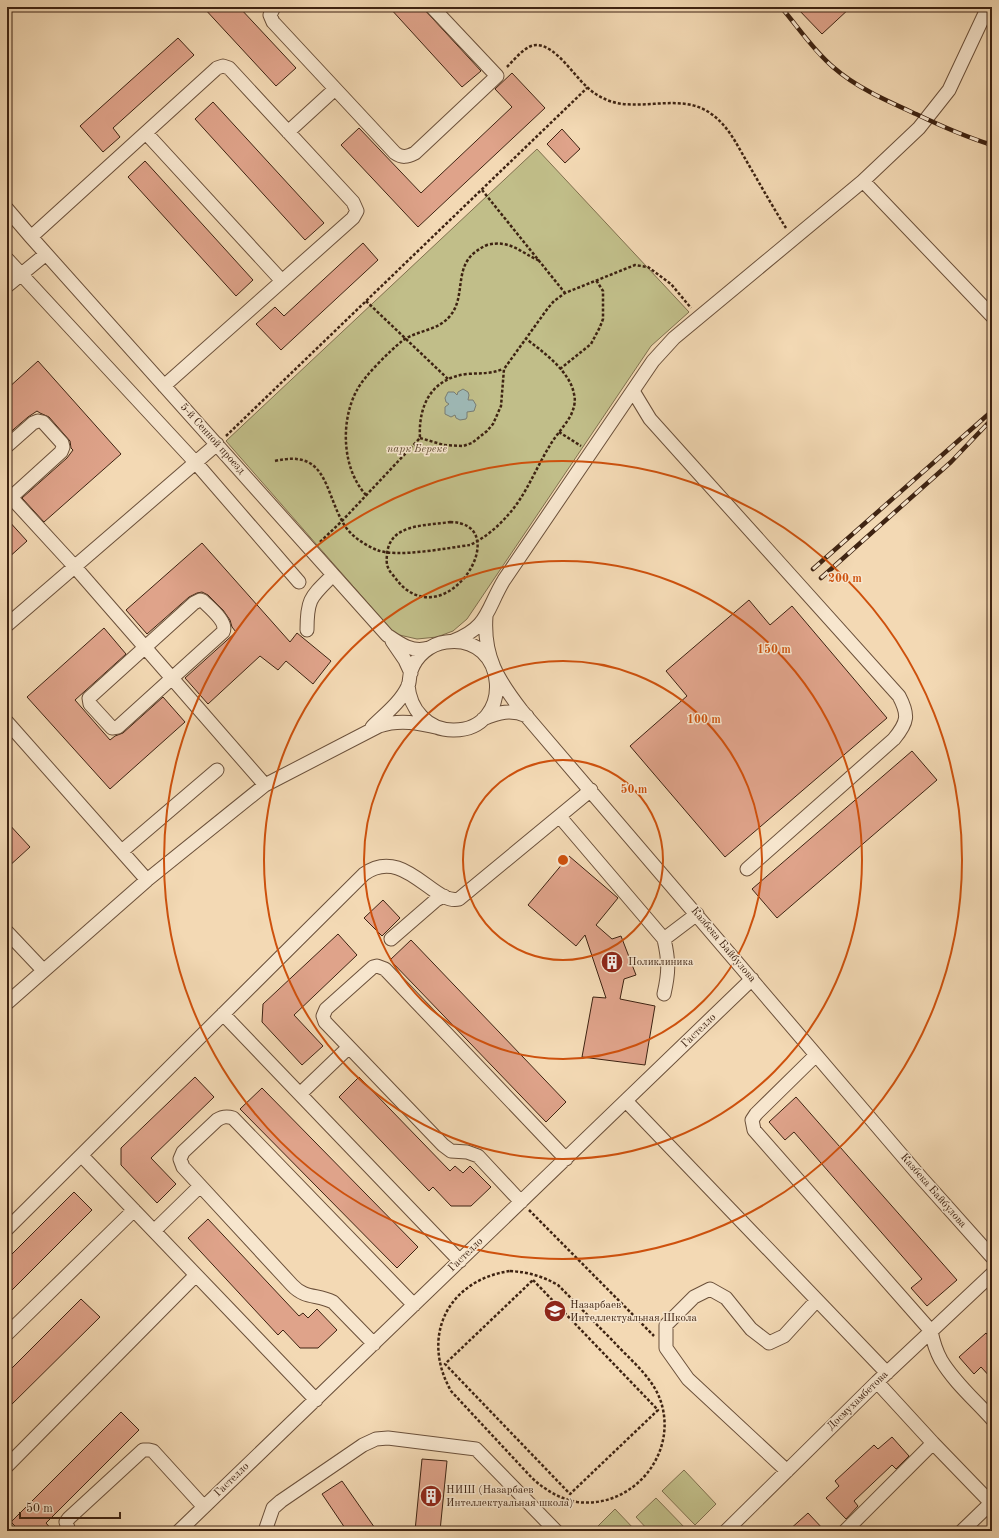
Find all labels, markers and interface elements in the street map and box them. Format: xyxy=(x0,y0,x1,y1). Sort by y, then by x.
street label: 5-й Сенной проезд xyxy=(178,402,247,477)
park label: парк Береке xyxy=(387,444,447,455)
text: 200 m xyxy=(828,573,862,585)
text: 150 m xyxy=(757,643,791,656)
text: 100 m xyxy=(687,714,721,726)
text: 50 m xyxy=(621,783,648,796)
centre of rings xyxy=(556,853,570,867)
street label: Казбека Байбулова xyxy=(688,905,758,985)
building icon: Поликлиника xyxy=(599,949,625,975)
place label: Поликлиника xyxy=(628,957,694,968)
street label: Гастелло xyxy=(680,1012,718,1050)
street label: Казбека Байбулова xyxy=(898,1152,968,1231)
street label: Гастелло xyxy=(447,1236,485,1274)
school or university icon: Назарбаев Интеллектуальная Школа xyxy=(542,1298,568,1324)
place label: Назарбаев Интеллектуальная Школа xyxy=(570,1300,698,1324)
street label: Досмухамбетова xyxy=(825,1369,891,1433)
street label: Гастелло xyxy=(213,1461,251,1499)
building icon: НИШ (Назарбаев Интеллектуальная школа) xyxy=(418,1483,444,1509)
place label: НИШ (Назарбаев Интеллектуальная школа) xyxy=(446,1485,573,1509)
scale bar xyxy=(20,1494,120,1520)
text: 50 m xyxy=(26,1502,53,1515)

